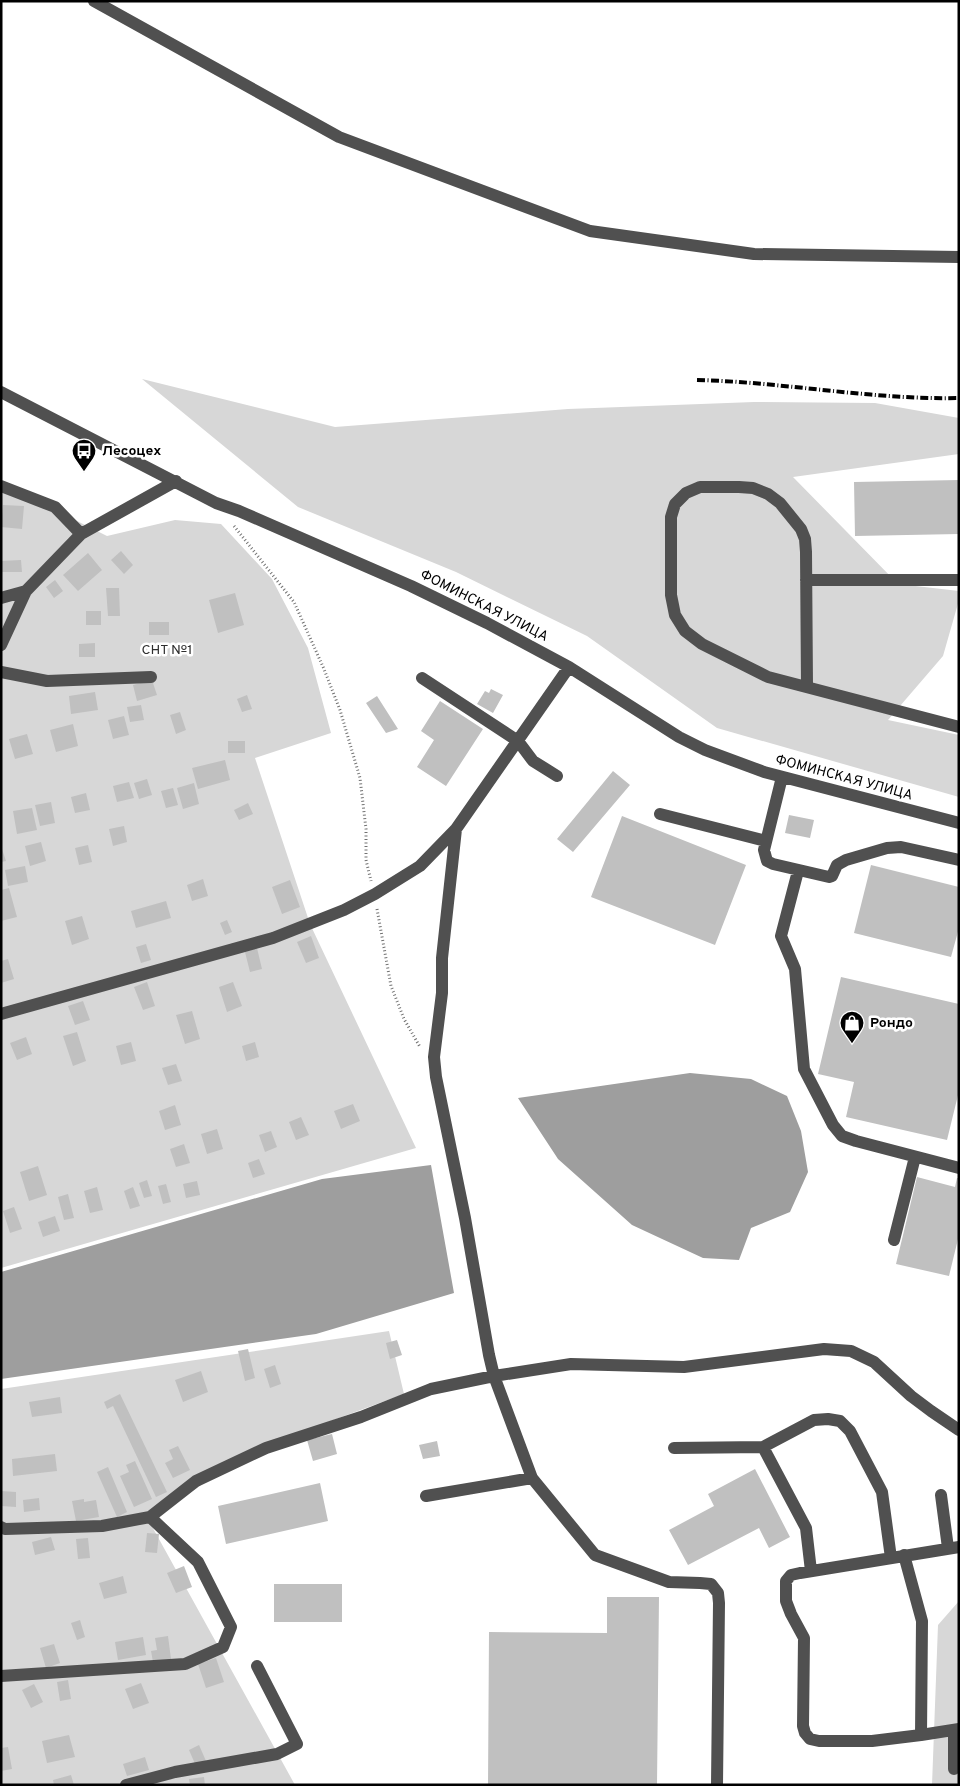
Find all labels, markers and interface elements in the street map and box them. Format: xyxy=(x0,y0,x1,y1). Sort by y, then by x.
bus stop icon: Лесоцех xyxy=(71,438,97,472)
place label: Лесоцех xyxy=(102,443,161,460)
street label: ФОМИНСКАЯ УЛИЦА xyxy=(417,566,551,646)
park label: СНТ №1 xyxy=(141,642,193,659)
street label: ФОМИНСКАЯ УЛИЦА xyxy=(774,751,914,805)
shop icon: Рондо xyxy=(839,1010,865,1044)
place label: Рондо xyxy=(870,1015,913,1032)

